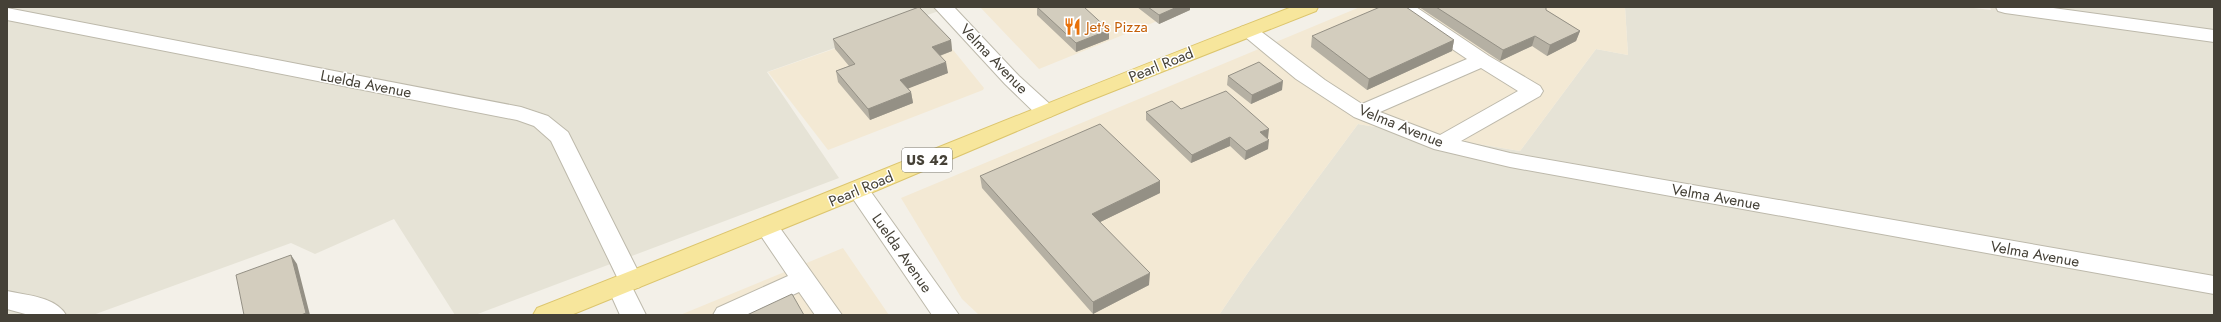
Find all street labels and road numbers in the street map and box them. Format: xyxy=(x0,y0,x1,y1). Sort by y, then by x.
street label: Velma Avenue xyxy=(955,19,1033,99)
street label: Pearl Road xyxy=(1125,42,1197,88)
street label: Luelda Avenue xyxy=(319,64,414,104)
street label: Velma Avenue xyxy=(1355,99,1447,153)
road number: US 42 xyxy=(902,148,952,172)
street label: Pearl Road xyxy=(825,166,897,212)
street label: Velma Avenue xyxy=(1670,178,1762,216)
street label: Luelda Avenue xyxy=(866,209,938,297)
street label: Velma Avenue xyxy=(1989,235,2081,273)

